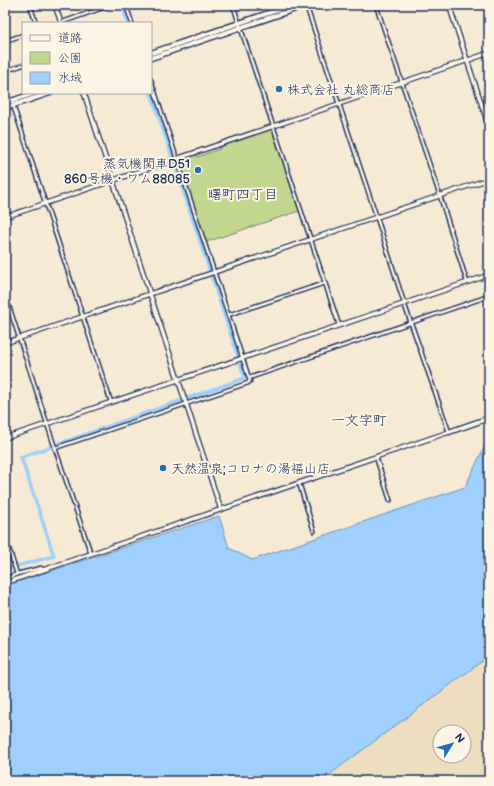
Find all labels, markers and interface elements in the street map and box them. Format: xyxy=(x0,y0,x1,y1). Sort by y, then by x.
legend xyxy=(22,22,152,94)
text: 道路 xyxy=(58,31,82,46)
text: 公園 xyxy=(58,51,82,66)
text: 水域 xyxy=(58,71,82,86)
place label: 株式会社 丸総商店 xyxy=(287,82,395,98)
marker: 株式会社 丸総商店 xyxy=(274,84,284,94)
place label: 蒸気機関車D51 860号機・ワム88085 xyxy=(64,156,190,187)
marker: 蒸気機関車D51 860号機・ワム88085 xyxy=(193,165,203,175)
district label: 曙町四丁目 xyxy=(208,186,278,203)
district label: 一文字町 xyxy=(331,412,387,429)
place label: 天然温泉;コロナの湯福山店 xyxy=(171,461,330,477)
marker: 天然温泉;コロナの湯福山店 xyxy=(158,463,168,473)
north arrow xyxy=(432,724,472,764)
text: N xyxy=(452,731,467,745)

